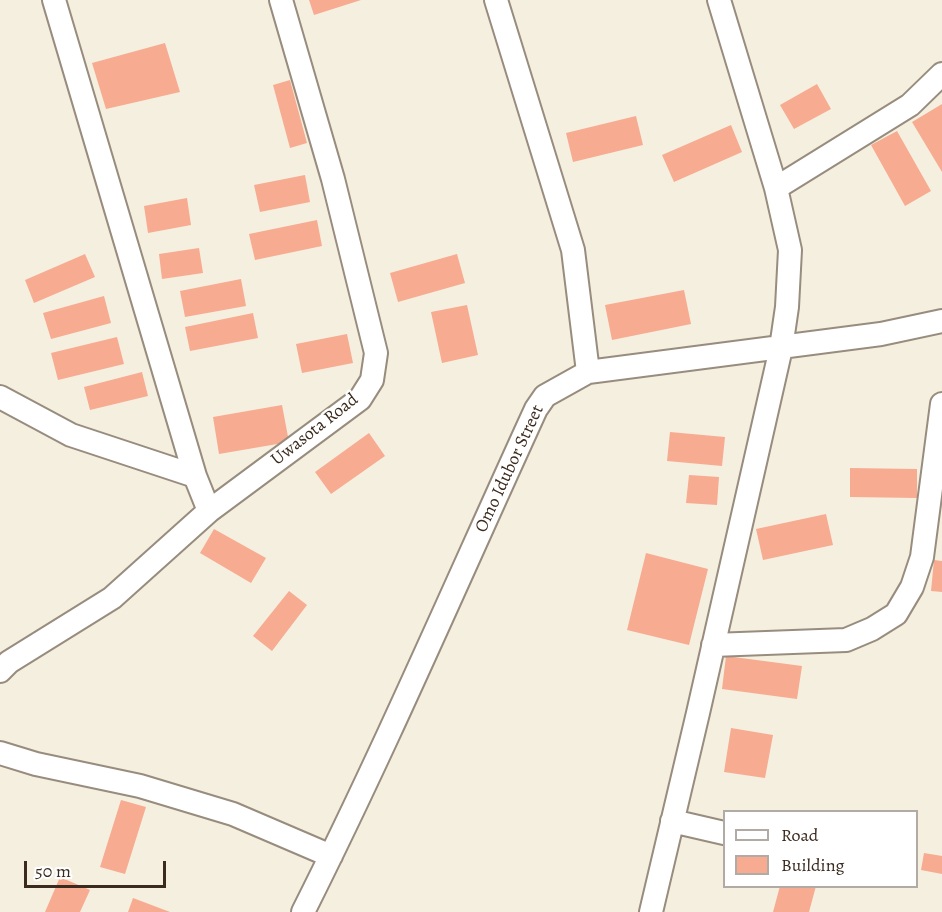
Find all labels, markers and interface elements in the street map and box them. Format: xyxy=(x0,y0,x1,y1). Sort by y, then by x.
street label: Uwasota Road xyxy=(267,389,363,471)
street label: Omo Idubor Street xyxy=(471,402,549,536)
legend xyxy=(723,810,918,888)
text: Road xyxy=(781,823,818,847)
scale bar xyxy=(27,849,170,887)
text: Building xyxy=(781,853,845,877)
text: 50 m xyxy=(35,859,71,883)

